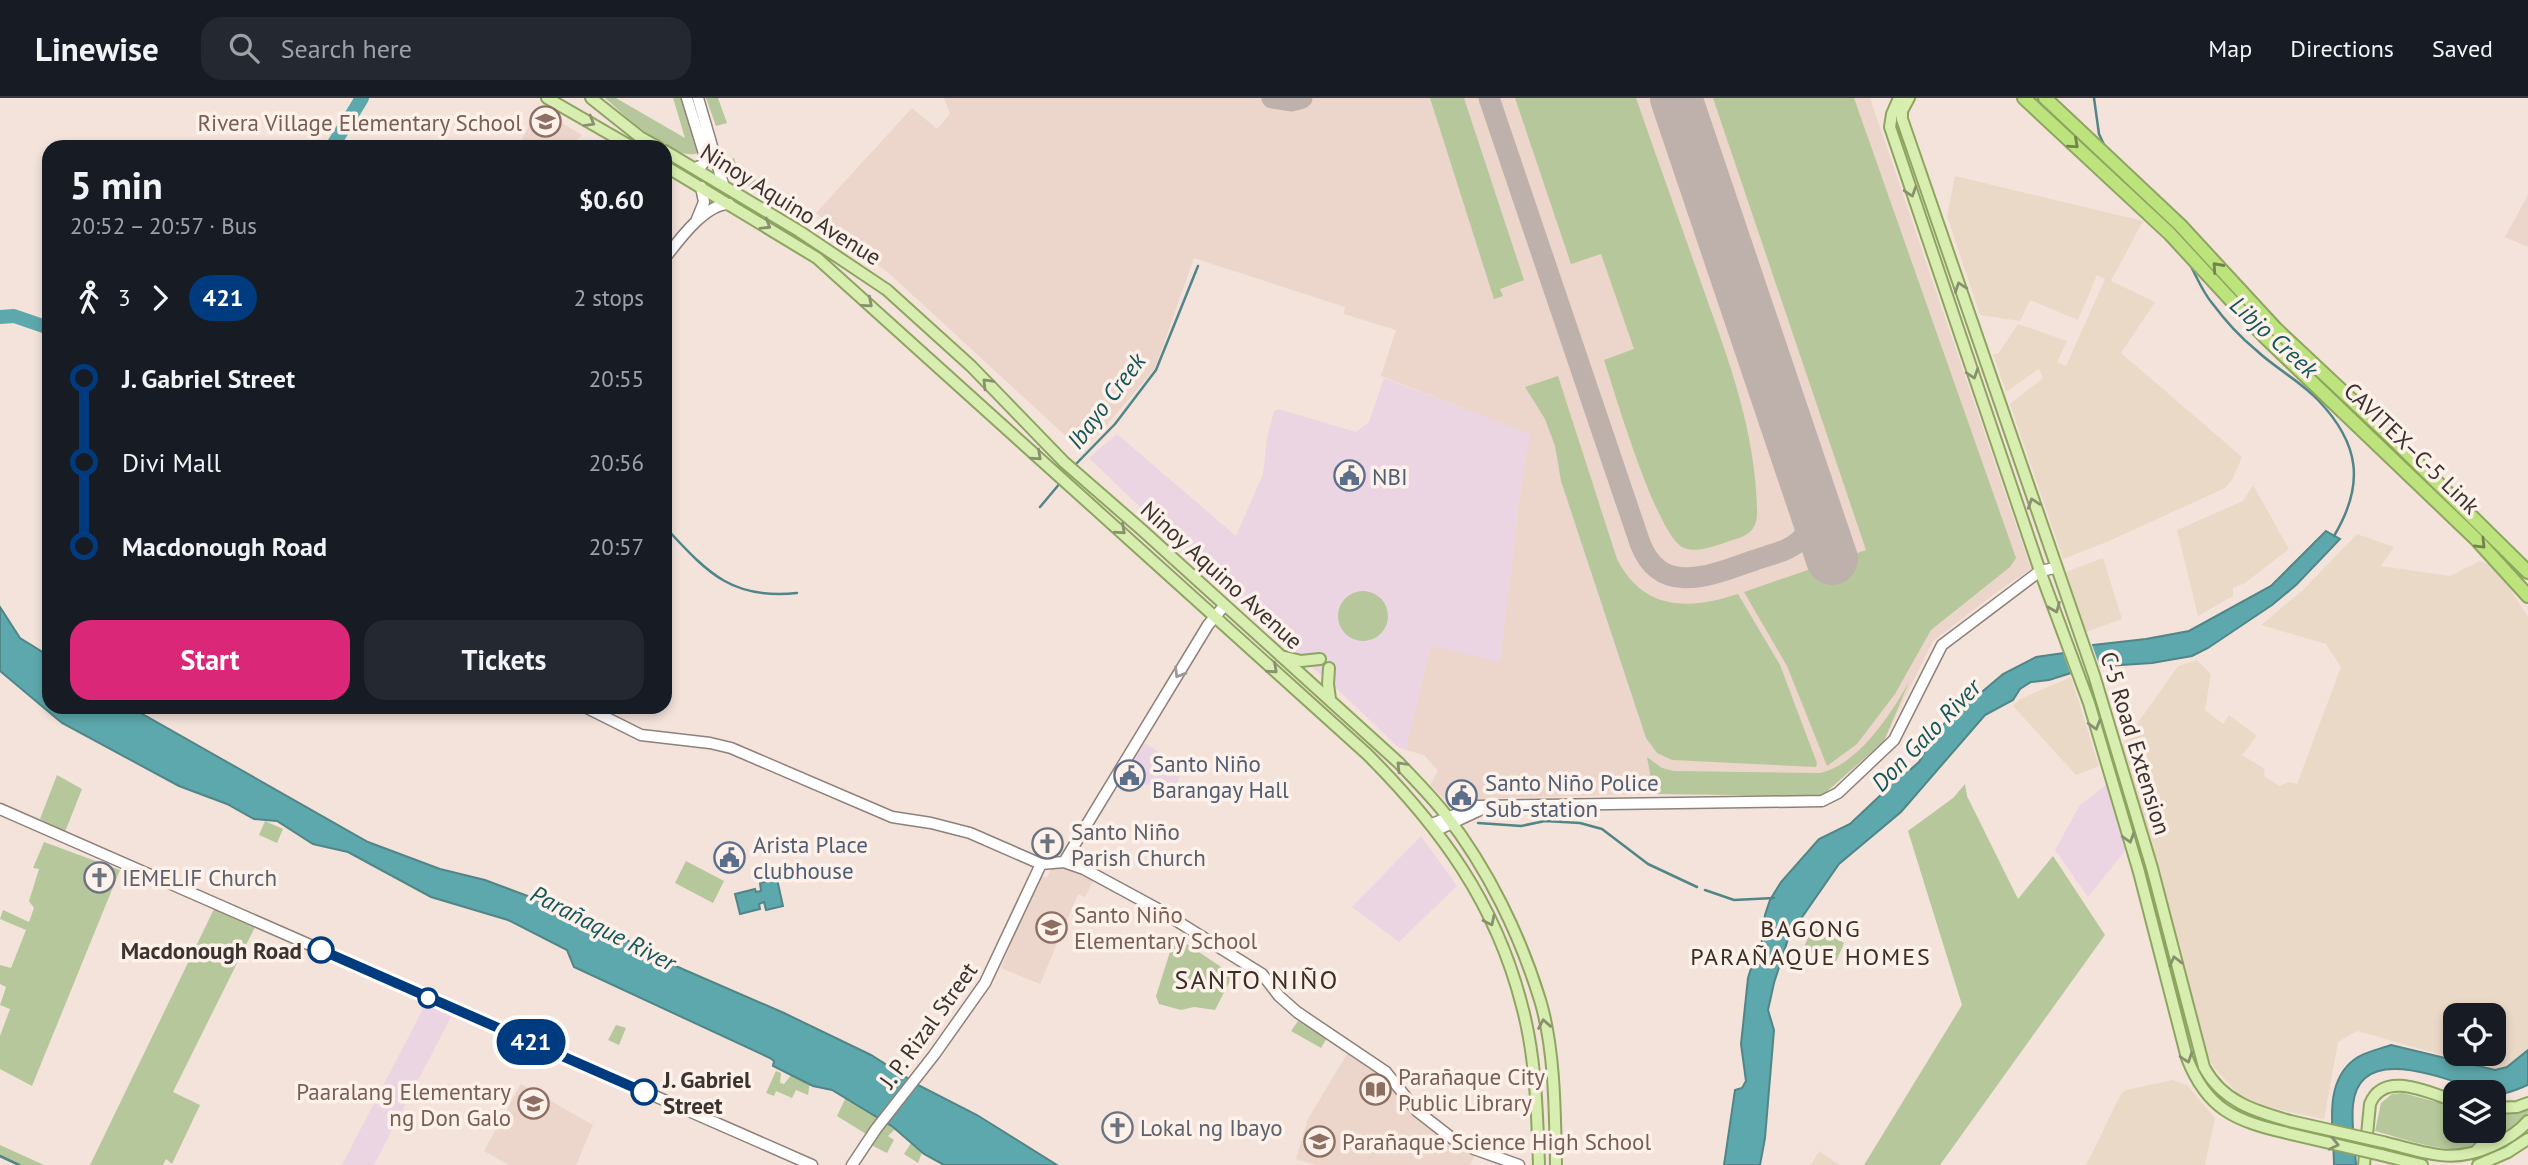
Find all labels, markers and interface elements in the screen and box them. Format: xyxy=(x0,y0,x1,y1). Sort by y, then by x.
search box xyxy=(201,17,691,80)
text: Linewise xyxy=(35,27,159,70)
icon: search xyxy=(225,29,263,67)
text: Search here xyxy=(281,32,412,65)
text: Map xyxy=(2208,33,2252,64)
text: Directions xyxy=(2290,33,2394,64)
text: Saved xyxy=(2432,33,2493,64)
school or university icon: Rivera Village Elementary School xyxy=(528,105,562,139)
place label: Rivera Village Elementary School xyxy=(197,108,522,137)
one-way arrow xyxy=(582,114,595,127)
one-way arrow xyxy=(2066,136,2079,148)
street label: Ninoy Aquino Avenue xyxy=(695,137,887,271)
text: 5 min xyxy=(70,160,163,209)
text: $0.60 xyxy=(579,183,644,216)
one-way arrow xyxy=(1903,186,1918,198)
text: 20:52 – 20:57 · Bus xyxy=(70,211,257,240)
one-way arrow xyxy=(759,217,772,230)
one-way arrow xyxy=(2213,262,2225,275)
icon: walk xyxy=(70,279,108,317)
icon: forward xyxy=(141,279,179,317)
text: 421 xyxy=(203,282,243,313)
one-way arrow xyxy=(1954,282,1968,294)
text: 3 xyxy=(118,283,131,312)
text: 2 stops xyxy=(574,283,644,312)
water label: Libjo Creek xyxy=(2223,289,2325,385)
one-way arrow xyxy=(860,295,873,307)
water label: Ibayo Creek xyxy=(1060,346,1153,455)
text: J. Gabriel Street xyxy=(122,362,295,395)
text: 20:55 xyxy=(589,364,644,393)
one-way arrow xyxy=(1965,367,1979,379)
street label: CAVITEX–C-5 Link xyxy=(2338,376,2486,520)
one-way arrow xyxy=(983,378,996,391)
text: Divi Mall xyxy=(122,446,221,479)
text: 20:56 xyxy=(589,448,644,477)
one-way arrow xyxy=(1028,448,1041,460)
public building icon: NBI xyxy=(1332,459,1366,493)
place label: NBI xyxy=(1372,462,1408,491)
street label: Ninoy Aquino Avenue xyxy=(1135,495,1309,655)
one-way arrow xyxy=(2027,497,2041,509)
one-way arrow xyxy=(1113,522,1126,534)
text: Macdonough Road xyxy=(122,530,327,563)
text: 20:57 xyxy=(589,532,644,561)
one-way arrow xyxy=(2472,536,2485,549)
one-way arrow xyxy=(2046,602,2060,614)
button: Start xyxy=(70,620,350,700)
button: Tickets xyxy=(364,620,644,700)
street label: C-5 Road Extension xyxy=(2094,648,2178,838)
one-way arrow xyxy=(1265,661,1278,673)
one-way arrow xyxy=(1175,666,1188,679)
water label: Don Galo River xyxy=(1864,671,1989,798)
one-way arrow xyxy=(2087,719,2101,731)
place label: Santo Niño Barangay Hall xyxy=(1152,749,1289,804)
public building icon: Santo Niño Barangay Hall xyxy=(1112,759,1146,793)
one-way arrow xyxy=(1396,761,1409,774)
place label: Santo Niño Police Sub-station xyxy=(1485,768,1659,823)
public building icon: Santo Niño Police Sub-station xyxy=(1445,778,1479,812)
place label: Santo Niño Parish Church xyxy=(1071,817,1206,872)
church icon: Santo Niño Parish Church xyxy=(1031,827,1065,861)
place label: Arista Place clubhouse xyxy=(753,830,868,885)
one-way arrow xyxy=(2120,832,2135,844)
public building icon: Arista Place clubhouse xyxy=(713,840,747,874)
church icon: IEMELIF Church xyxy=(82,860,116,894)
place label: IEMELIF Church xyxy=(122,863,277,892)
water label: Parañaque River xyxy=(525,878,683,979)
place label: Santo Niño Elementary School xyxy=(1074,900,1258,955)
school or university icon: Santo Niño Elementary School xyxy=(1034,910,1068,944)
district label: BAGONG PARAÑAQUE HOMES xyxy=(1690,913,1932,972)
one-way arrow xyxy=(1482,914,1496,926)
place label: Macdonough Road xyxy=(121,936,302,965)
marker: Macdonough Road xyxy=(308,937,334,963)
one-way arrow xyxy=(2169,955,2183,967)
street label: J. P. Rizal Street xyxy=(872,956,983,1094)
district label: SANTO NIÑO xyxy=(1175,963,1339,996)
unlabelled marker xyxy=(418,988,438,1008)
map controls xyxy=(2443,1003,2506,1143)
button: locate xyxy=(2443,1003,2506,1066)
one-way arrow xyxy=(1537,1018,1552,1030)
line badge: 421 xyxy=(491,1019,571,1065)
text: 421 xyxy=(511,1026,551,1057)
one-way arrow xyxy=(2179,1051,2194,1063)
place label: Parañaque City Public Library xyxy=(1398,1062,1545,1117)
place label: J. Gabriel Street xyxy=(662,1065,751,1120)
library icon: Parañaque City Public Library xyxy=(1358,1072,1392,1106)
place label: Paaralang Elementary ng Don Galo xyxy=(296,1077,511,1132)
marker: J. Gabriel Street xyxy=(631,1079,657,1105)
button: layers xyxy=(2443,1080,2506,1143)
school or university icon: Paaralang Elementary ng Don Galo xyxy=(517,1087,551,1121)
church icon: Lokal ng Ibayo xyxy=(1100,1110,1134,1144)
place label: Lokal ng Ibayo xyxy=(1140,1113,1283,1142)
school or university icon: Parañaque Science High School xyxy=(1302,1124,1336,1158)
place label: Parañaque Science High School xyxy=(1342,1127,1651,1156)
one-way arrow xyxy=(2328,1136,2340,1150)

